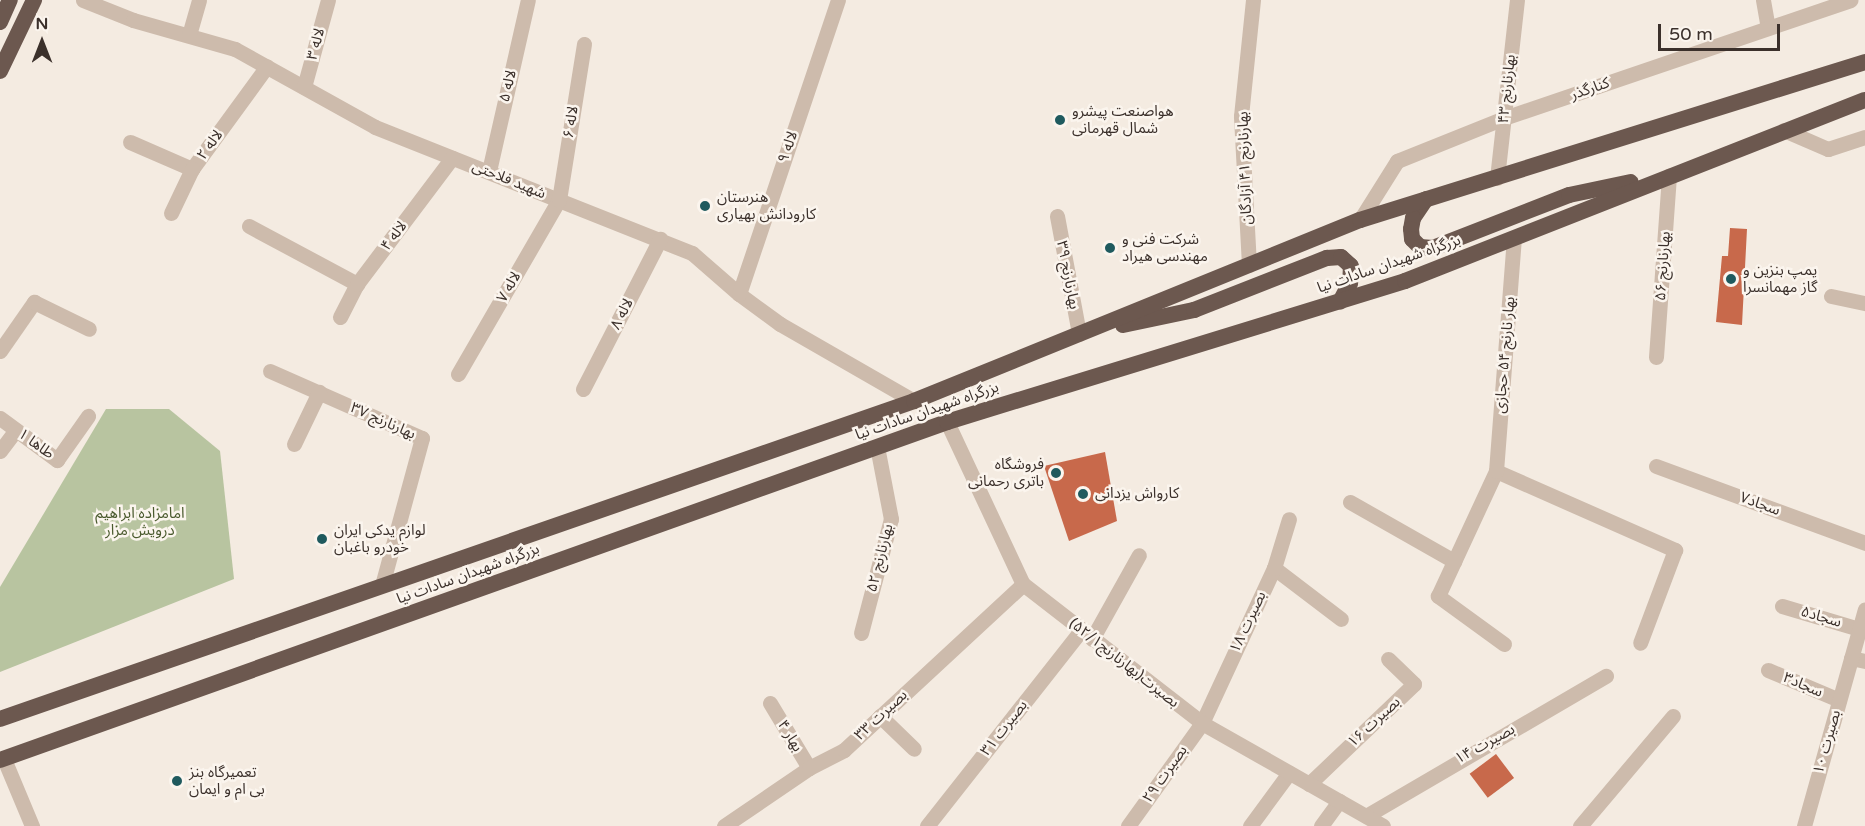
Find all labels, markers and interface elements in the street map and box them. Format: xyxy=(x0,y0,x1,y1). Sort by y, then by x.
north arrow xyxy=(12,12,72,72)
scale bar xyxy=(1661,12,1782,50)
text: N xyxy=(36,14,48,34)
text: 50 m xyxy=(1669,23,1713,45)
street label: لاله ۳ xyxy=(303,26,329,62)
street label: بهارنارنج ۴۳ xyxy=(1494,54,1520,124)
street label: لاله ۵ xyxy=(496,68,520,104)
street label: کنارگذر xyxy=(1568,74,1612,104)
place label: هواصنعت پیشرو شمال قهرمانی xyxy=(1072,102,1174,137)
street label: لاله ۶ xyxy=(560,105,582,139)
street label: بهارنارنج ۴۱ آزادگان xyxy=(1234,111,1256,225)
marker: هواصنعت پیشرو شمال قهرمانی xyxy=(1053,113,1067,127)
street label: لاله ۲ xyxy=(193,127,227,163)
street label: لاله ۹ xyxy=(774,129,802,165)
street label: شهید فلاحتی xyxy=(469,157,549,203)
place label: هنرستان کارودانش بهیاری xyxy=(717,188,816,223)
marker: هنرستان کارودانش بهیاری xyxy=(698,199,712,213)
street label: لاله ۴ xyxy=(377,218,411,254)
place label: شرکت فنی و مهندسی هیراد xyxy=(1122,230,1208,265)
street label: بزرگراه شهیدان سادات نیا xyxy=(1315,231,1463,297)
street label: بهارنارنج ۵۶ xyxy=(1652,231,1674,301)
street label: بهارنارنج ۳۹ xyxy=(1053,239,1083,311)
marker: شرکت فنی و مهندسی هیراد xyxy=(1103,241,1117,255)
place label: پمپ بنزین و گاز مهمانسرا xyxy=(1743,261,1817,296)
street label: لاله ۷ xyxy=(493,268,525,306)
marker: پمپ بنزین و گاز مهمانسرا xyxy=(1724,272,1738,286)
street label: لاله ۸ xyxy=(607,295,637,333)
street label: بهار نارنج ۵۴ حجازی xyxy=(1491,296,1519,414)
street label: بزرگراه شهیدان سادات نیا xyxy=(853,378,1001,444)
street label: بهارنارنج ۳۷ xyxy=(348,399,418,443)
street label: طاها ۱ xyxy=(15,425,57,463)
place label: فروشگاه باتری رحمانی xyxy=(968,455,1044,490)
marker: فروشگاه باتری رحمانی xyxy=(1049,466,1063,480)
place label: کارواش یزدانی xyxy=(1095,485,1179,503)
marker: کارواش یزدانی xyxy=(1076,487,1090,501)
street label: سجاد۷ xyxy=(1737,488,1783,520)
park label: امامزاده ابراهیم درویش مزار xyxy=(95,504,185,539)
place label: لوازم یدکی ایران خودرو باغبان xyxy=(334,521,426,556)
street label: بهارنارنج ۵۲ xyxy=(863,522,897,594)
marker: لوازم یدکی ایران خودرو باغبان xyxy=(315,532,329,546)
street label: بزرگراه شهیدان سادات نیا xyxy=(394,540,542,608)
street label: بصیرت ۱۸ xyxy=(1226,588,1270,656)
street label: سجاد۵ xyxy=(1799,603,1843,631)
street label: بصیرت(بهارنارنج۵۲/۱) xyxy=(1065,614,1183,712)
street label: سجاد۳ xyxy=(1780,669,1826,701)
street label: بصیرت ۳۳ xyxy=(851,686,911,744)
street label: بصیرت ۱۶ xyxy=(1344,693,1404,751)
street label: بصیرت ۳۱ xyxy=(977,697,1031,759)
street label: بصیرت ۱۰ xyxy=(1809,708,1845,776)
street label: بهار ۴ xyxy=(774,717,806,755)
street label: بصیرت ۱۴ xyxy=(1452,720,1518,768)
street label: بصیرت ۲۹ xyxy=(1139,742,1191,806)
place label: تعمیرگاه بنز بی ام و ایمان xyxy=(189,763,265,798)
marker: تعمیرگاه بنز بی ام و ایمان xyxy=(170,774,184,788)

